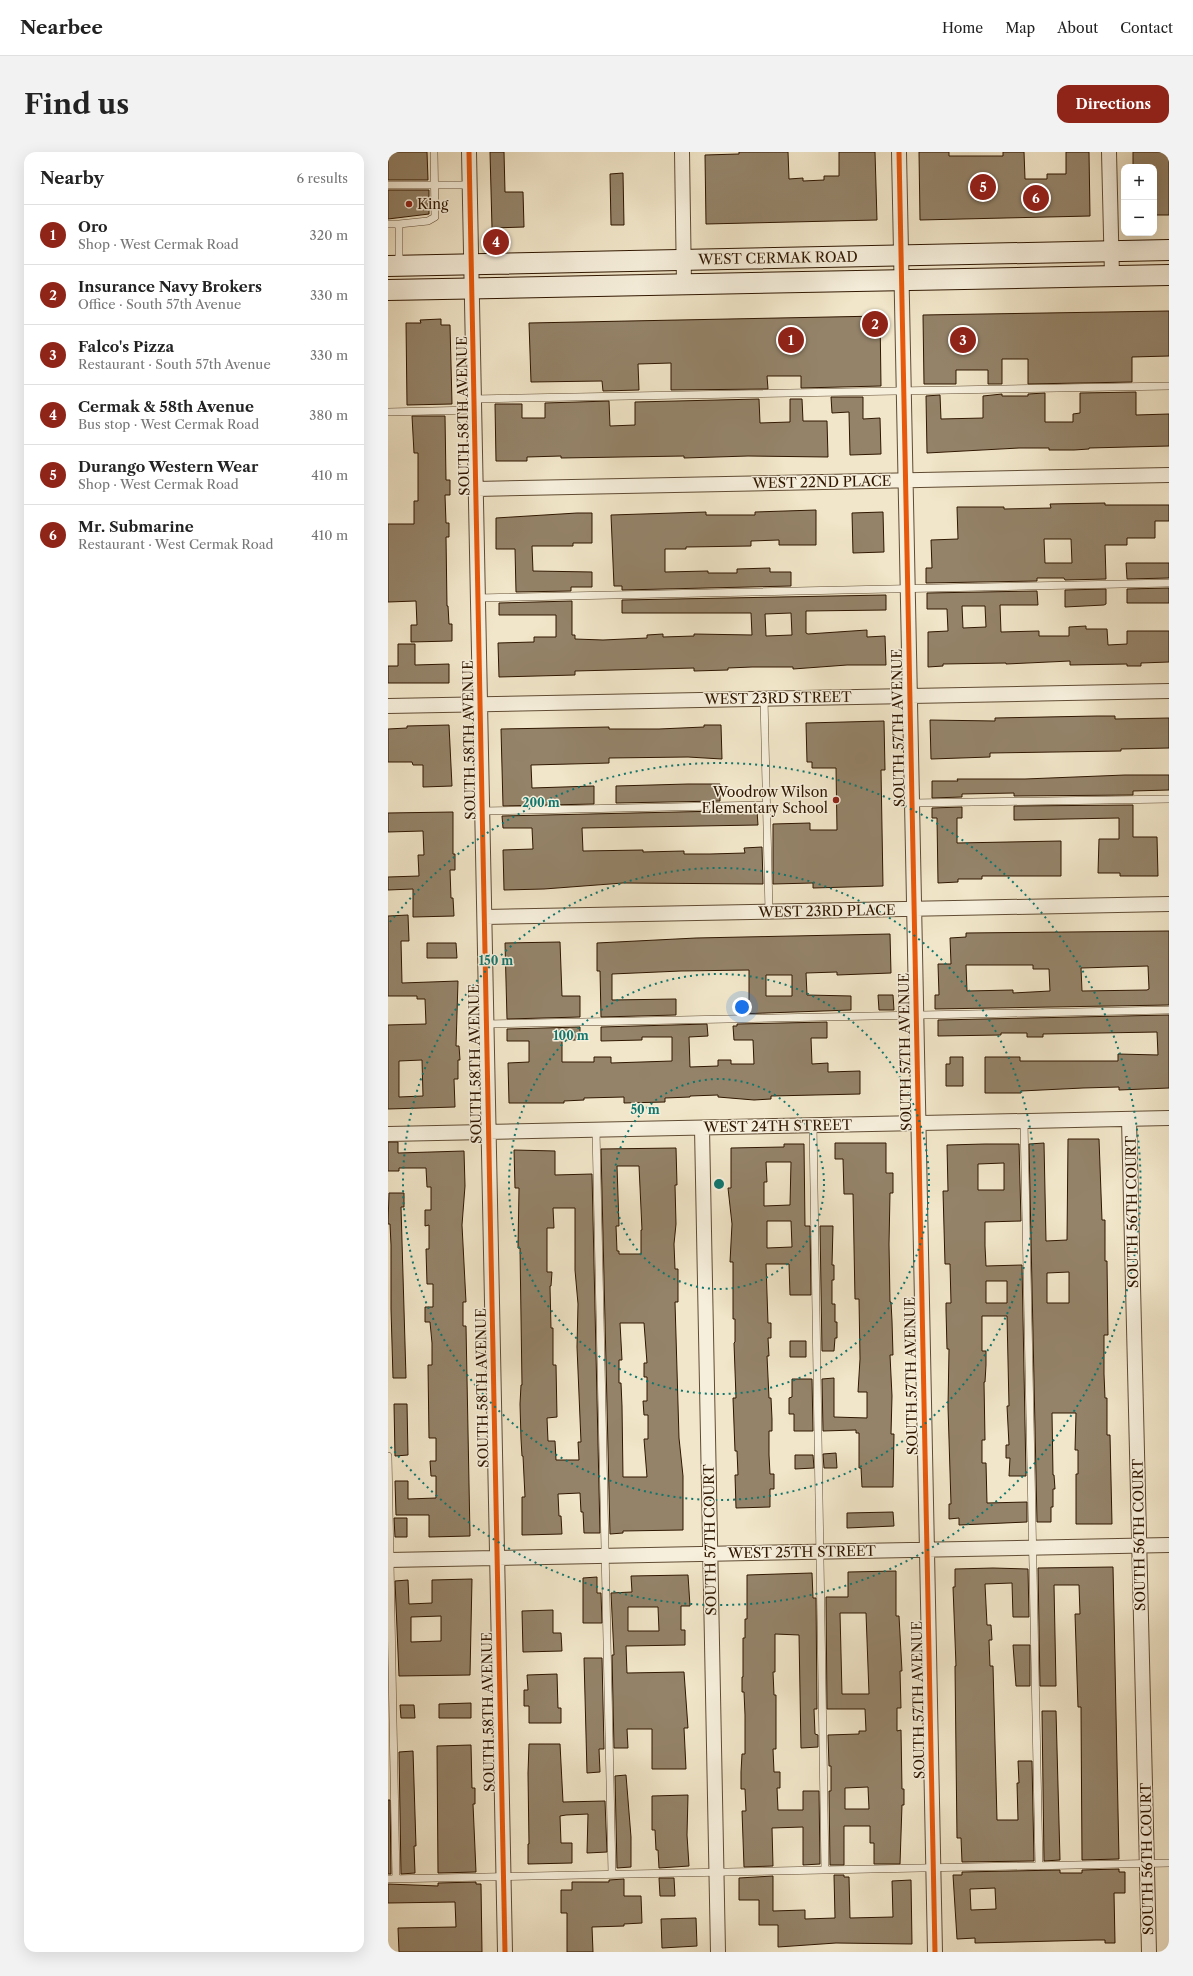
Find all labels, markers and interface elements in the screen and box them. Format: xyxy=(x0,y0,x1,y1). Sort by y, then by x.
text: Nearbee xyxy=(20,16,103,39)
text: Home xyxy=(942,19,983,37)
text: Map xyxy=(1005,19,1035,37)
text: About xyxy=(1057,19,1098,37)
text: Contact xyxy=(1120,19,1173,37)
button: Directions xyxy=(1057,85,1169,123)
text: Find us xyxy=(24,87,129,121)
map controls xyxy=(1121,164,1157,236)
button: + xyxy=(1121,164,1157,200)
text: Nearby xyxy=(40,168,104,188)
text: 6 results xyxy=(297,170,348,186)
pin: 5 xyxy=(970,172,996,202)
pin: 6 xyxy=(1023,183,1049,213)
place label: King xyxy=(417,195,449,213)
marker: King xyxy=(404,199,414,209)
button: − xyxy=(1121,200,1157,236)
text: Oro xyxy=(78,217,108,236)
text: 1 xyxy=(50,227,56,243)
text: 320 m xyxy=(310,227,348,243)
pin: 4 xyxy=(483,227,509,257)
text: Shop · West Cermak Road xyxy=(78,236,239,252)
street label: WEST CERMAK ROAD xyxy=(697,248,858,268)
text: Insurance Navy Brokers xyxy=(78,277,262,296)
text: 2 xyxy=(49,287,57,303)
text: 330 m xyxy=(310,287,348,303)
text: Office · South 57th Avenue xyxy=(78,296,241,312)
pin: 2 xyxy=(862,309,888,339)
pin: 1 xyxy=(778,325,804,355)
pin: 3 xyxy=(950,325,976,355)
street label: SOUTH 58TH AVENUE xyxy=(453,336,473,496)
text: Falco's Pizza xyxy=(78,337,174,356)
text: 3 xyxy=(49,347,57,363)
text: 330 m xyxy=(310,347,348,363)
text: Restaurant · South 57th Avenue xyxy=(78,356,271,372)
text: Cermak & 58th Avenue xyxy=(78,397,254,416)
text: 4 xyxy=(49,407,57,423)
text: 380 m xyxy=(309,407,348,423)
text: Bus stop · West Cermak Road xyxy=(78,416,259,432)
text: Durango Western Wear xyxy=(78,457,258,476)
text: 5 xyxy=(49,467,57,483)
text: 410 m xyxy=(311,467,348,483)
street label: WEST 22ND PLACE xyxy=(752,472,891,492)
text: Shop · West Cermak Road xyxy=(78,476,239,492)
text: Mr. Submarine xyxy=(78,517,194,536)
text: 6 xyxy=(49,527,57,543)
text: 410 m xyxy=(311,527,348,543)
text: Restaurant · West Cermak Road xyxy=(78,536,274,552)
street label: SOUTH 57TH AVENUE xyxy=(888,649,908,807)
street label: SOUTH 58TH AVENUE xyxy=(459,660,479,820)
street label: WEST 23RD STREET xyxy=(703,688,852,708)
place label: Woodrow Wilson Elementary School xyxy=(702,783,828,817)
text: 200 m xyxy=(522,795,560,810)
marker: Woodrow Wilson Elementary School xyxy=(831,795,841,805)
street label: WEST 23RD PLACE xyxy=(757,901,896,921)
text: 150 m xyxy=(479,953,513,968)
street label: SOUTH 57TH AVENUE xyxy=(895,973,915,1131)
street label: SOUTH 58TH AVENUE xyxy=(465,984,485,1144)
your location xyxy=(732,997,752,1017)
text: 100 m xyxy=(553,1028,589,1043)
text: 50 m xyxy=(630,1102,660,1117)
street label: WEST 24TH STREET xyxy=(703,1116,853,1136)
street label: SOUTH 56TH COURT xyxy=(1122,1135,1142,1288)
centre of rings xyxy=(712,1177,726,1191)
street label: SOUTH 57TH AVENUE xyxy=(901,1297,921,1455)
street label: SOUTH 58TH AVENUE xyxy=(472,1308,492,1468)
street label: SOUTH 56TH COURT xyxy=(1129,1458,1149,1611)
street label: SOUTH 57TH COURT xyxy=(700,1464,720,1616)
street label: WEST 25TH STREET xyxy=(727,1542,877,1562)
street label: SOUTH 57TH AVENUE xyxy=(908,1621,928,1779)
street label: SOUTH 58TH AVENUE xyxy=(478,1632,498,1792)
street label: SOUTH 56TH COURT xyxy=(1137,1782,1157,1935)

